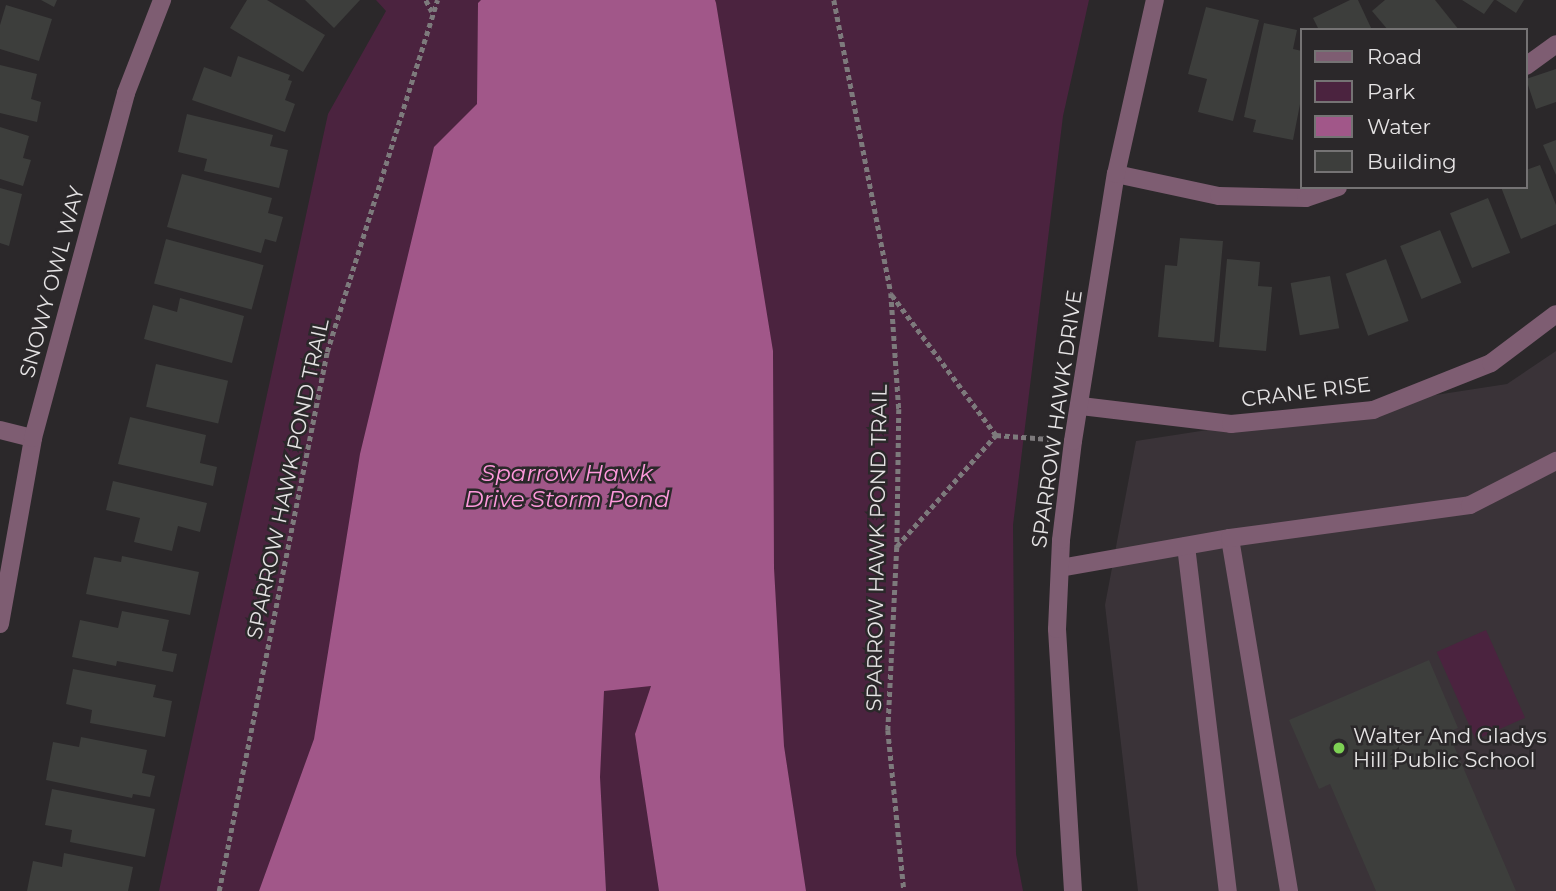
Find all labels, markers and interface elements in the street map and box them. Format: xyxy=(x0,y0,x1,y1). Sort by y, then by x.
legend xyxy=(1300,28,1528,189)
text: Road xyxy=(1367,44,1422,69)
text: Park xyxy=(1367,79,1415,104)
text: Water xyxy=(1367,114,1431,139)
text: Building xyxy=(1367,149,1457,174)
street label: SNOWY OWL WAY xyxy=(14,184,90,380)
street label: SPARROW HAWK DRIVE xyxy=(1026,288,1088,550)
street label: SPARROW HAWK POND TRAIL xyxy=(242,316,334,642)
street label: CRANE RISE xyxy=(1240,372,1372,412)
street label: SPARROW HAWK POND TRAIL xyxy=(862,384,892,712)
water label: Sparrow Hawk Drive Storm Pond xyxy=(464,459,670,513)
place label: Walter And Gladys Hill Public School xyxy=(1353,723,1547,773)
marker: Walter And Gladys Hill Public School xyxy=(1331,740,1347,756)

